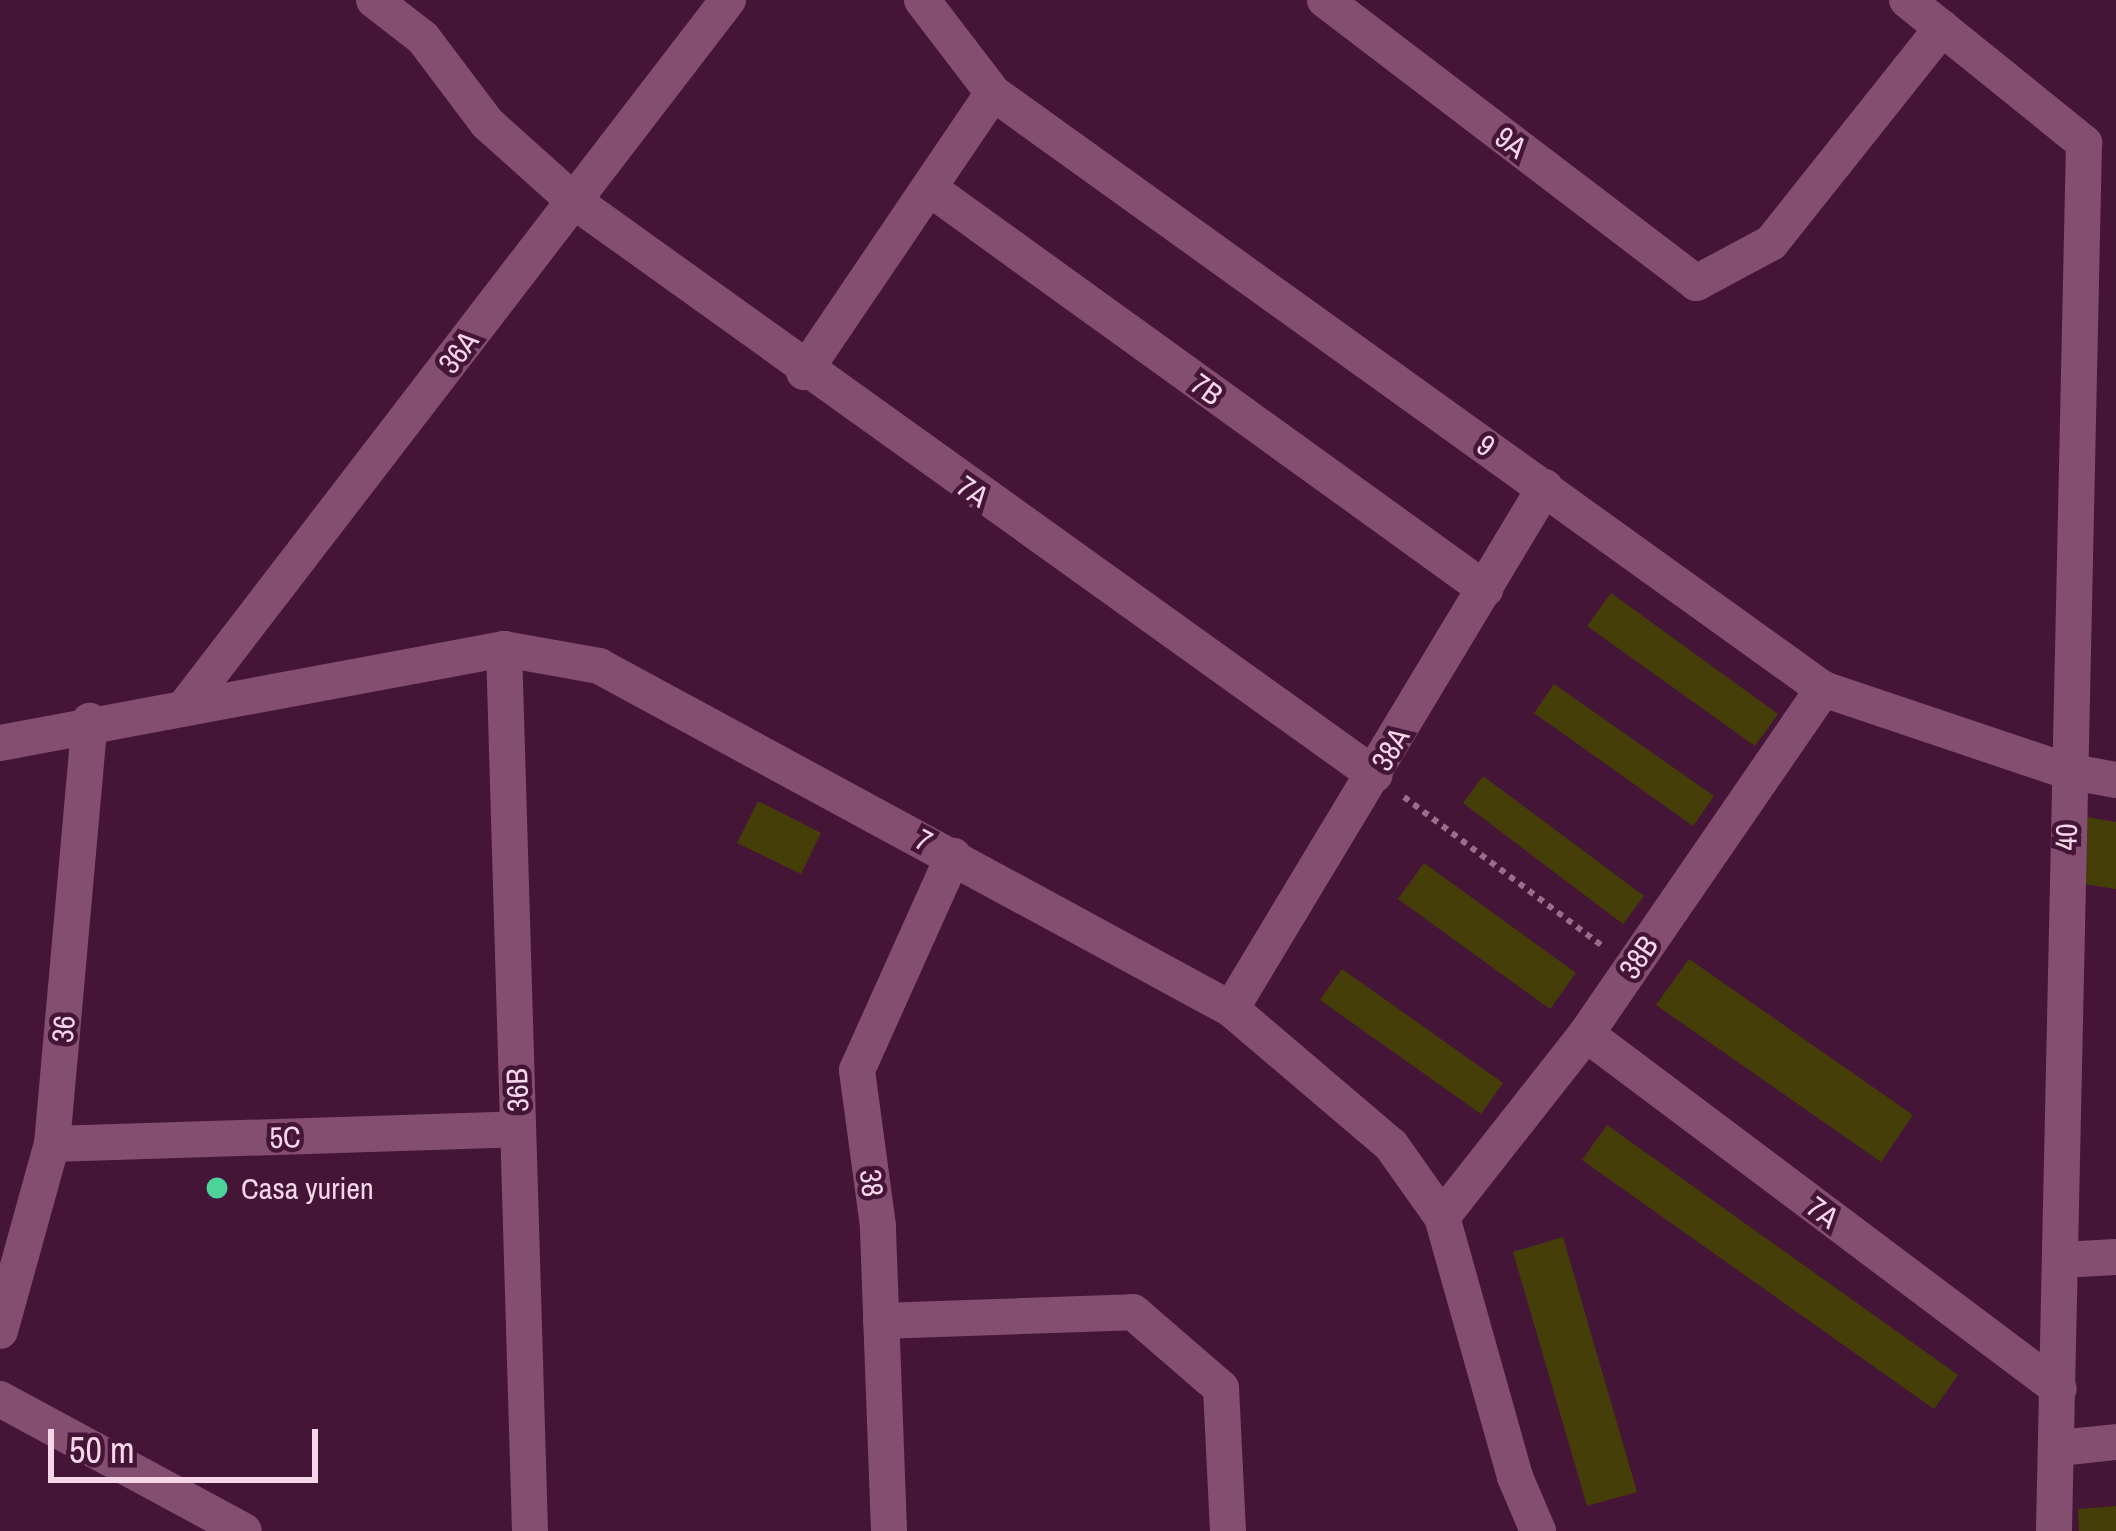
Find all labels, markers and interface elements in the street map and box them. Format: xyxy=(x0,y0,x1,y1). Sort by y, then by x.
street label: 9A xyxy=(1488,119,1534,165)
street label: 36A xyxy=(430,324,486,380)
street label: 7B xyxy=(1184,366,1230,412)
street label: 9 xyxy=(1470,426,1502,464)
street label: 7A xyxy=(950,468,996,514)
street label: 38A xyxy=(1363,721,1417,777)
street label: 7 xyxy=(910,821,938,859)
street label: 40 xyxy=(2048,823,2084,851)
street label: 38B xyxy=(1611,929,1665,985)
street label: 36 xyxy=(44,1014,82,1044)
street label: 36B xyxy=(498,1068,536,1112)
street label: 5C xyxy=(269,1118,301,1156)
street label: 38 xyxy=(852,1167,892,1199)
place label: Casa yurien xyxy=(241,1170,374,1206)
marker: Casa yurien xyxy=(204,1175,230,1201)
street label: 7A xyxy=(1800,1189,1846,1235)
scale bar xyxy=(54,1405,324,1479)
text: 50 m xyxy=(69,1426,135,1474)

